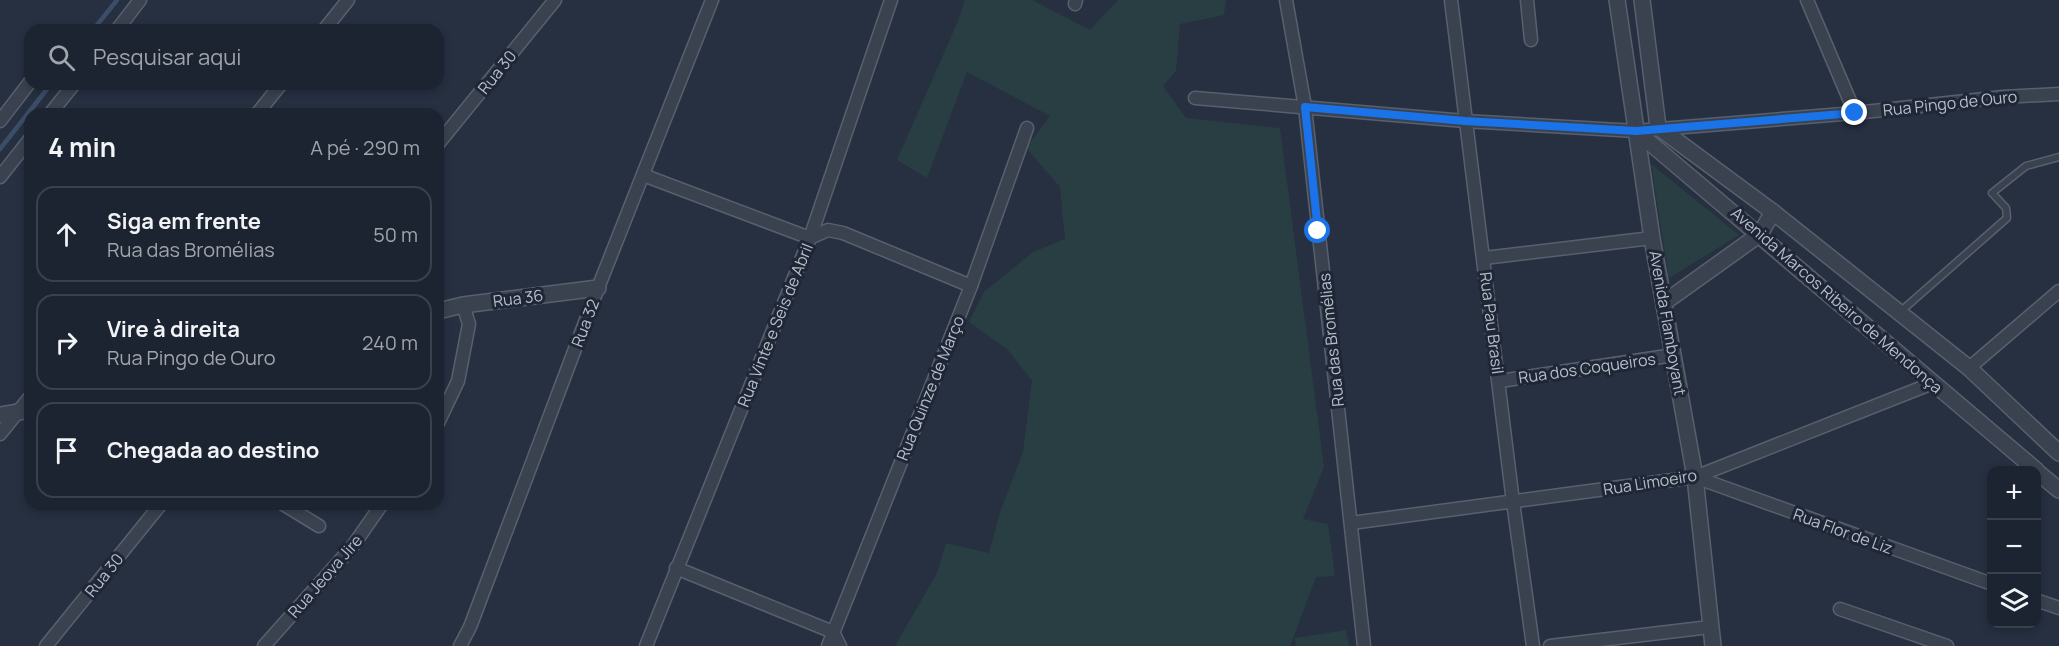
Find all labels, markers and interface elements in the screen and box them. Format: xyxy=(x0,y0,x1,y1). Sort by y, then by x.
search box xyxy=(24,24,444,90)
icon: search xyxy=(45,41,78,74)
text: Pesquisar aqui xyxy=(93,42,241,72)
street label: Rua 30 xyxy=(473,46,521,98)
street label: Rua Pingo de Ouro xyxy=(1882,85,2018,121)
route end xyxy=(1841,99,1867,125)
text: 4 min xyxy=(48,129,116,165)
text: A pé · 290 m xyxy=(310,134,420,161)
street label: Avenida Marcos Ribeiro de Mendonça xyxy=(1727,202,1947,398)
text: Siga em frente xyxy=(107,206,261,236)
route start xyxy=(1304,217,1330,243)
icon: ahead xyxy=(50,218,83,251)
text: 50 m xyxy=(373,221,418,248)
text: Rua das Bromélias xyxy=(107,236,275,263)
street label: Rua Vinte e Seis de Abril xyxy=(732,240,818,410)
street label: Avenida Flamboyant xyxy=(1644,249,1692,397)
street label: Rua Pau Brasil xyxy=(1475,271,1509,375)
street label: Rua das Bromélias xyxy=(1313,272,1349,408)
street label: Rua 36 xyxy=(492,284,544,312)
street label: Rua 32 xyxy=(566,296,604,350)
street label: Rua Quinze de Março xyxy=(891,312,969,464)
text: Vire à direita xyxy=(107,314,240,344)
icon: right xyxy=(50,326,83,359)
text: 240 m xyxy=(362,329,418,356)
text: Rua Pingo de Ouro xyxy=(107,344,276,371)
street label: Rua dos Coqueiros xyxy=(1517,347,1657,389)
icon: arrive xyxy=(50,434,83,467)
text: Chegada ao destino xyxy=(107,435,319,465)
street label: Rua Limoeiro xyxy=(1601,464,1699,500)
map controls xyxy=(1987,466,2041,628)
button: + xyxy=(1987,466,2041,520)
street label: Rua Flor de Liz xyxy=(1790,503,1896,559)
button: − xyxy=(1987,520,2041,574)
street label: Rua Jeova Jire xyxy=(283,530,367,622)
street label: Rua 30 xyxy=(80,549,128,601)
button: layers xyxy=(1987,574,2041,628)

